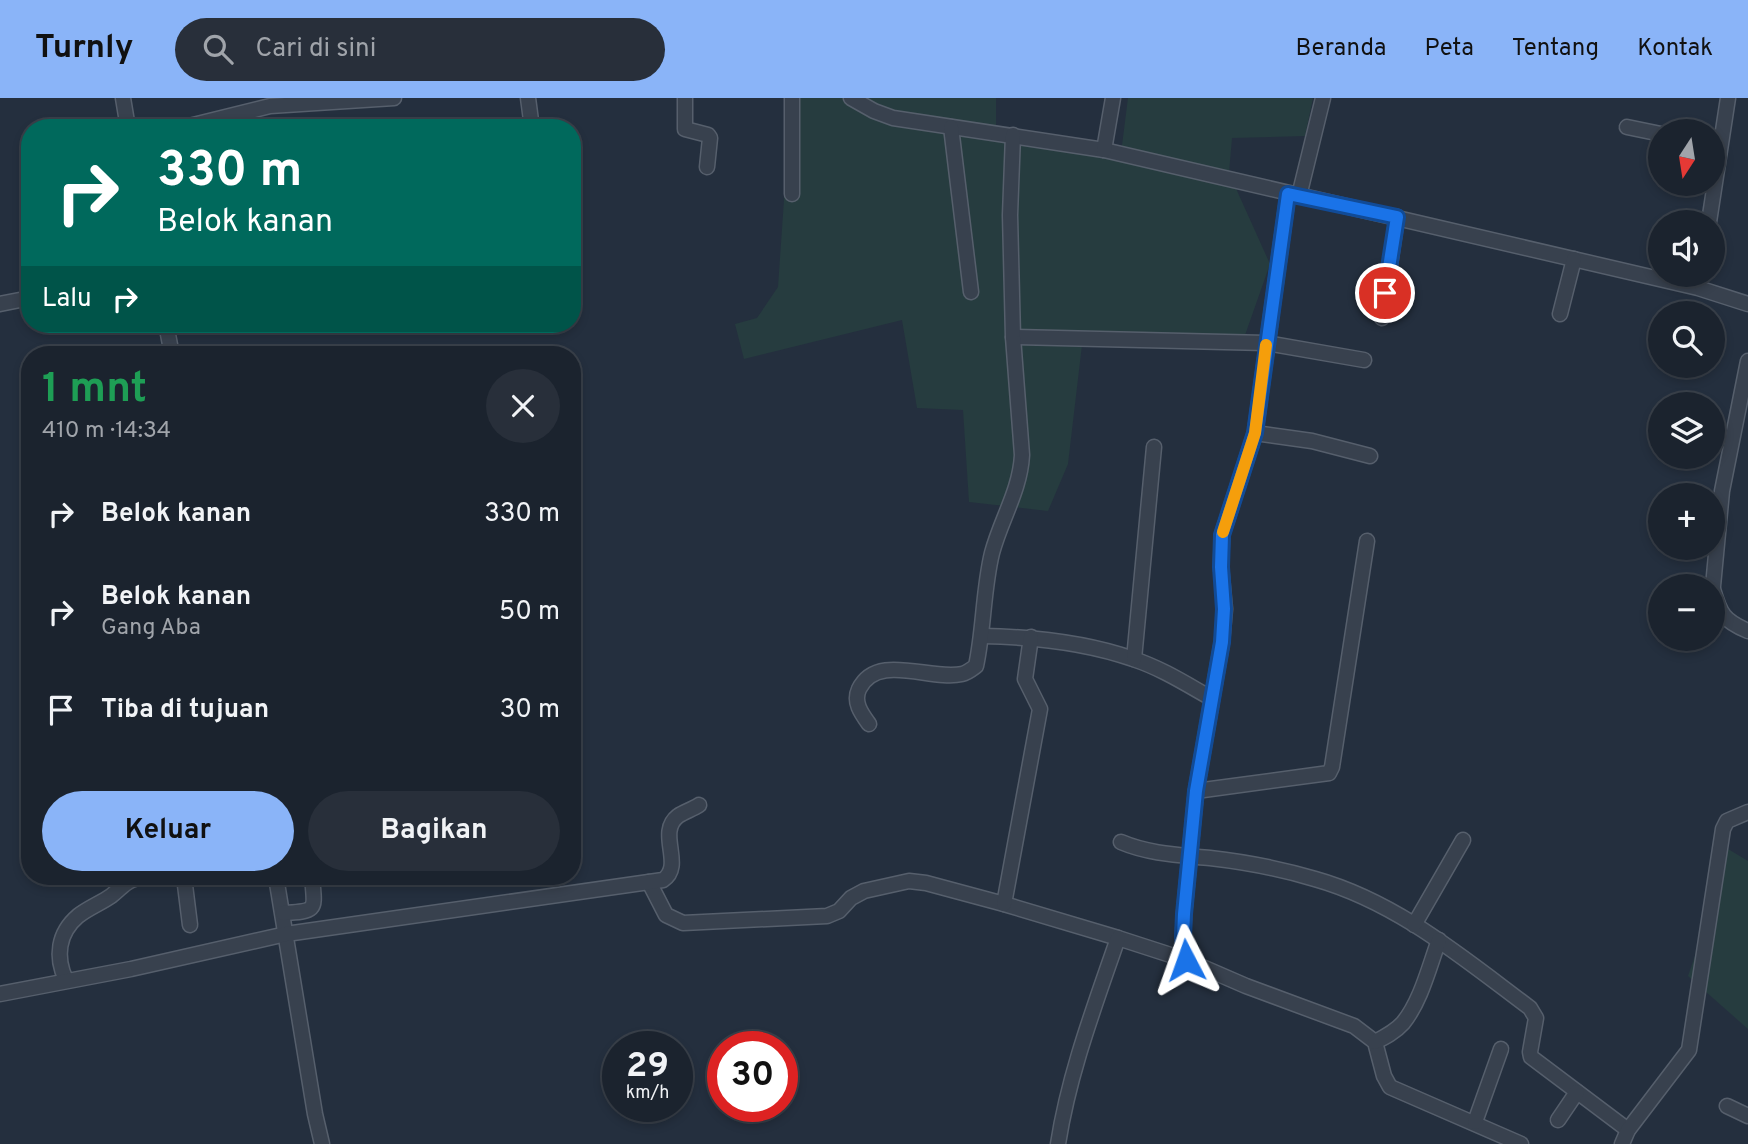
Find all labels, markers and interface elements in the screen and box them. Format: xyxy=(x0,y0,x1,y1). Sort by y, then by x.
search box xyxy=(175,18,665,81)
text: Turnly xyxy=(35,28,133,70)
icon: search xyxy=(199,30,237,68)
text: Cari di sini xyxy=(255,33,376,66)
text: Beranda xyxy=(1296,34,1387,64)
text: Peta xyxy=(1425,34,1474,64)
text: Tentang xyxy=(1512,34,1599,64)
text: Kontak xyxy=(1637,34,1713,64)
north arrow xyxy=(1648,119,1726,196)
map controls xyxy=(1648,119,1725,651)
text: 330 m xyxy=(157,142,302,204)
icon: right xyxy=(42,147,133,238)
text: Belok kanan xyxy=(157,203,333,243)
button: sound xyxy=(1648,210,1725,287)
pin xyxy=(1355,263,1415,323)
icon: arrive xyxy=(1366,274,1404,312)
icon: right xyxy=(106,280,144,318)
text: Lalu xyxy=(42,283,92,316)
button: search xyxy=(1648,301,1725,378)
text: 1 mnt xyxy=(42,364,147,417)
button: close xyxy=(486,369,560,443)
button: layers xyxy=(1648,392,1725,469)
text: 410 m · 14:34 xyxy=(42,417,171,446)
button: + xyxy=(1648,483,1725,560)
icon: right xyxy=(42,495,80,533)
text: Belok kanan xyxy=(101,498,251,531)
text: 330 m xyxy=(484,498,560,531)
button: − xyxy=(1648,574,1725,651)
text: Belok kanan xyxy=(101,581,251,614)
icon: right xyxy=(42,593,80,631)
text: 50 m xyxy=(499,596,560,629)
text: Gang Aba xyxy=(101,614,201,643)
icon: arrive xyxy=(42,691,80,729)
text: Tiba di tujuan xyxy=(101,694,269,727)
text: 30 m xyxy=(500,694,560,727)
button: Keluar xyxy=(42,791,294,871)
button: Bagikan xyxy=(308,791,560,871)
position arrow xyxy=(1149,923,1223,997)
speed limit sign: 30 xyxy=(707,1031,798,1122)
text: 29 xyxy=(626,1045,669,1089)
text: km/h xyxy=(626,1082,669,1105)

